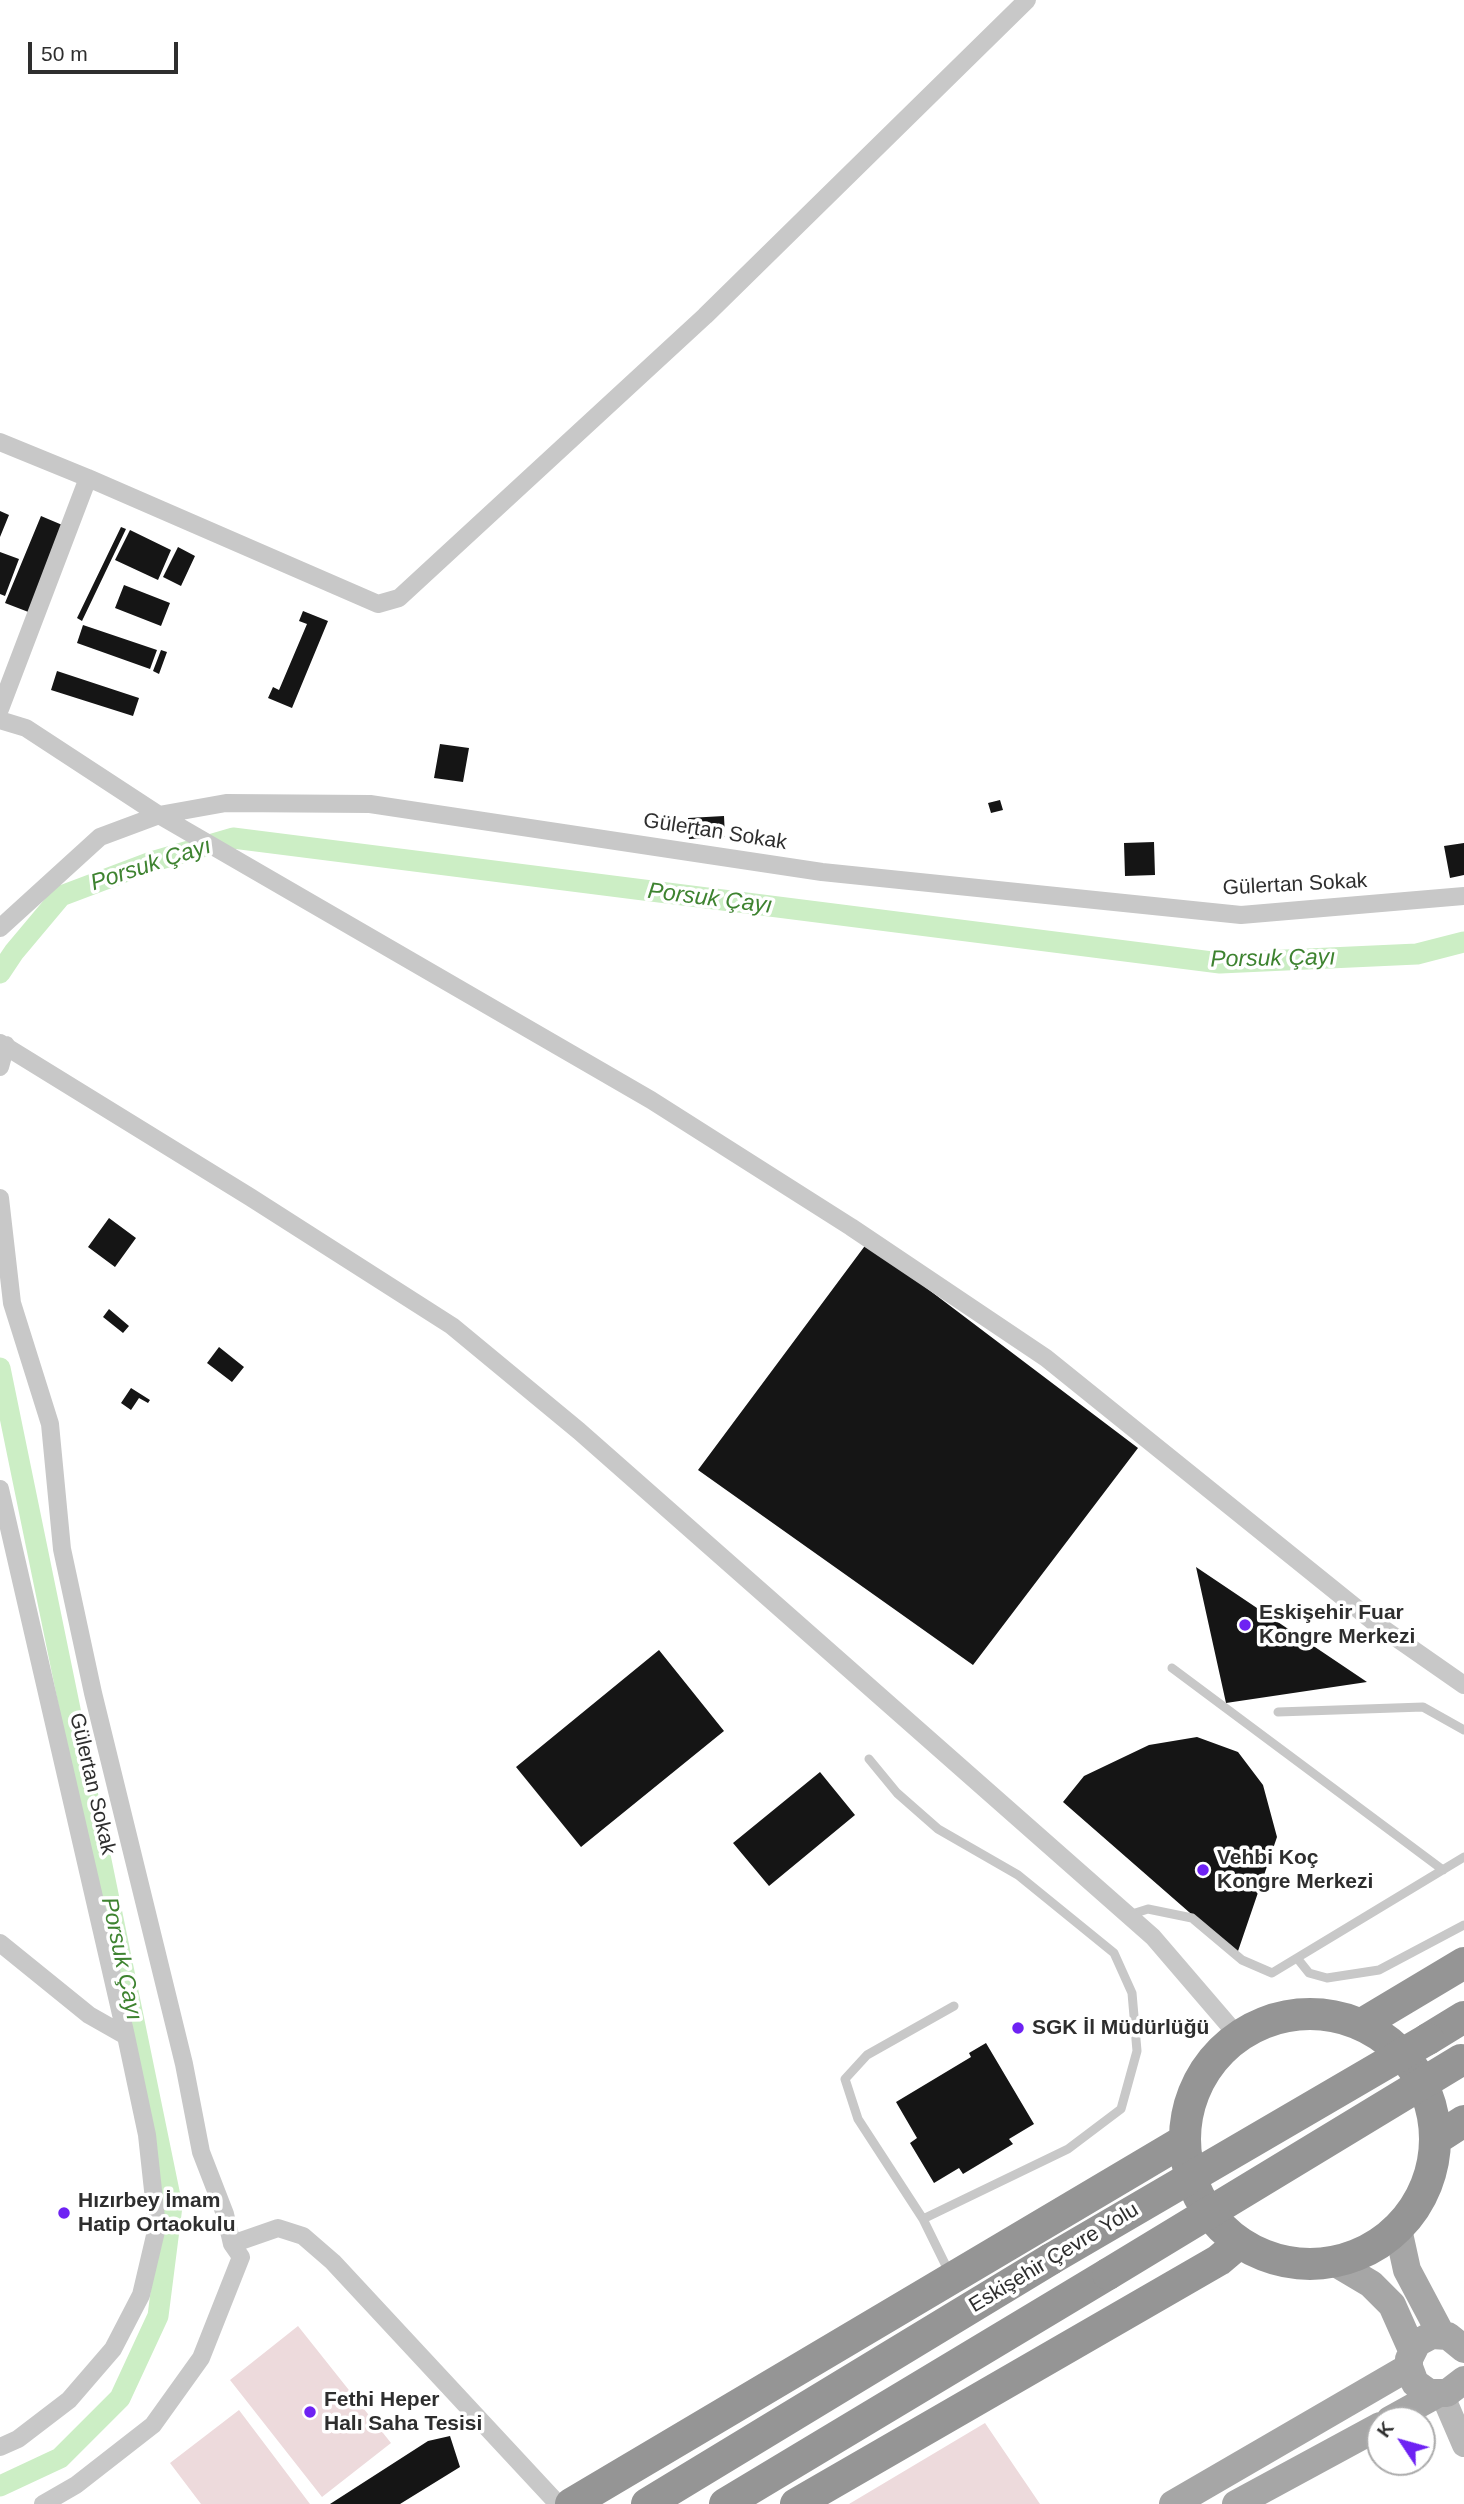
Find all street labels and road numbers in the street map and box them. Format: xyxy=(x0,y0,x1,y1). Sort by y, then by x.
street label: Gülertan Sokak xyxy=(642,808,788,856)
street label: Gülertan Sokak xyxy=(1222,869,1368,901)
street label: Gülertan Sokak xyxy=(63,1711,121,1857)
street label: Eskişehir Çevre Yolu xyxy=(965,2198,1143,2318)

